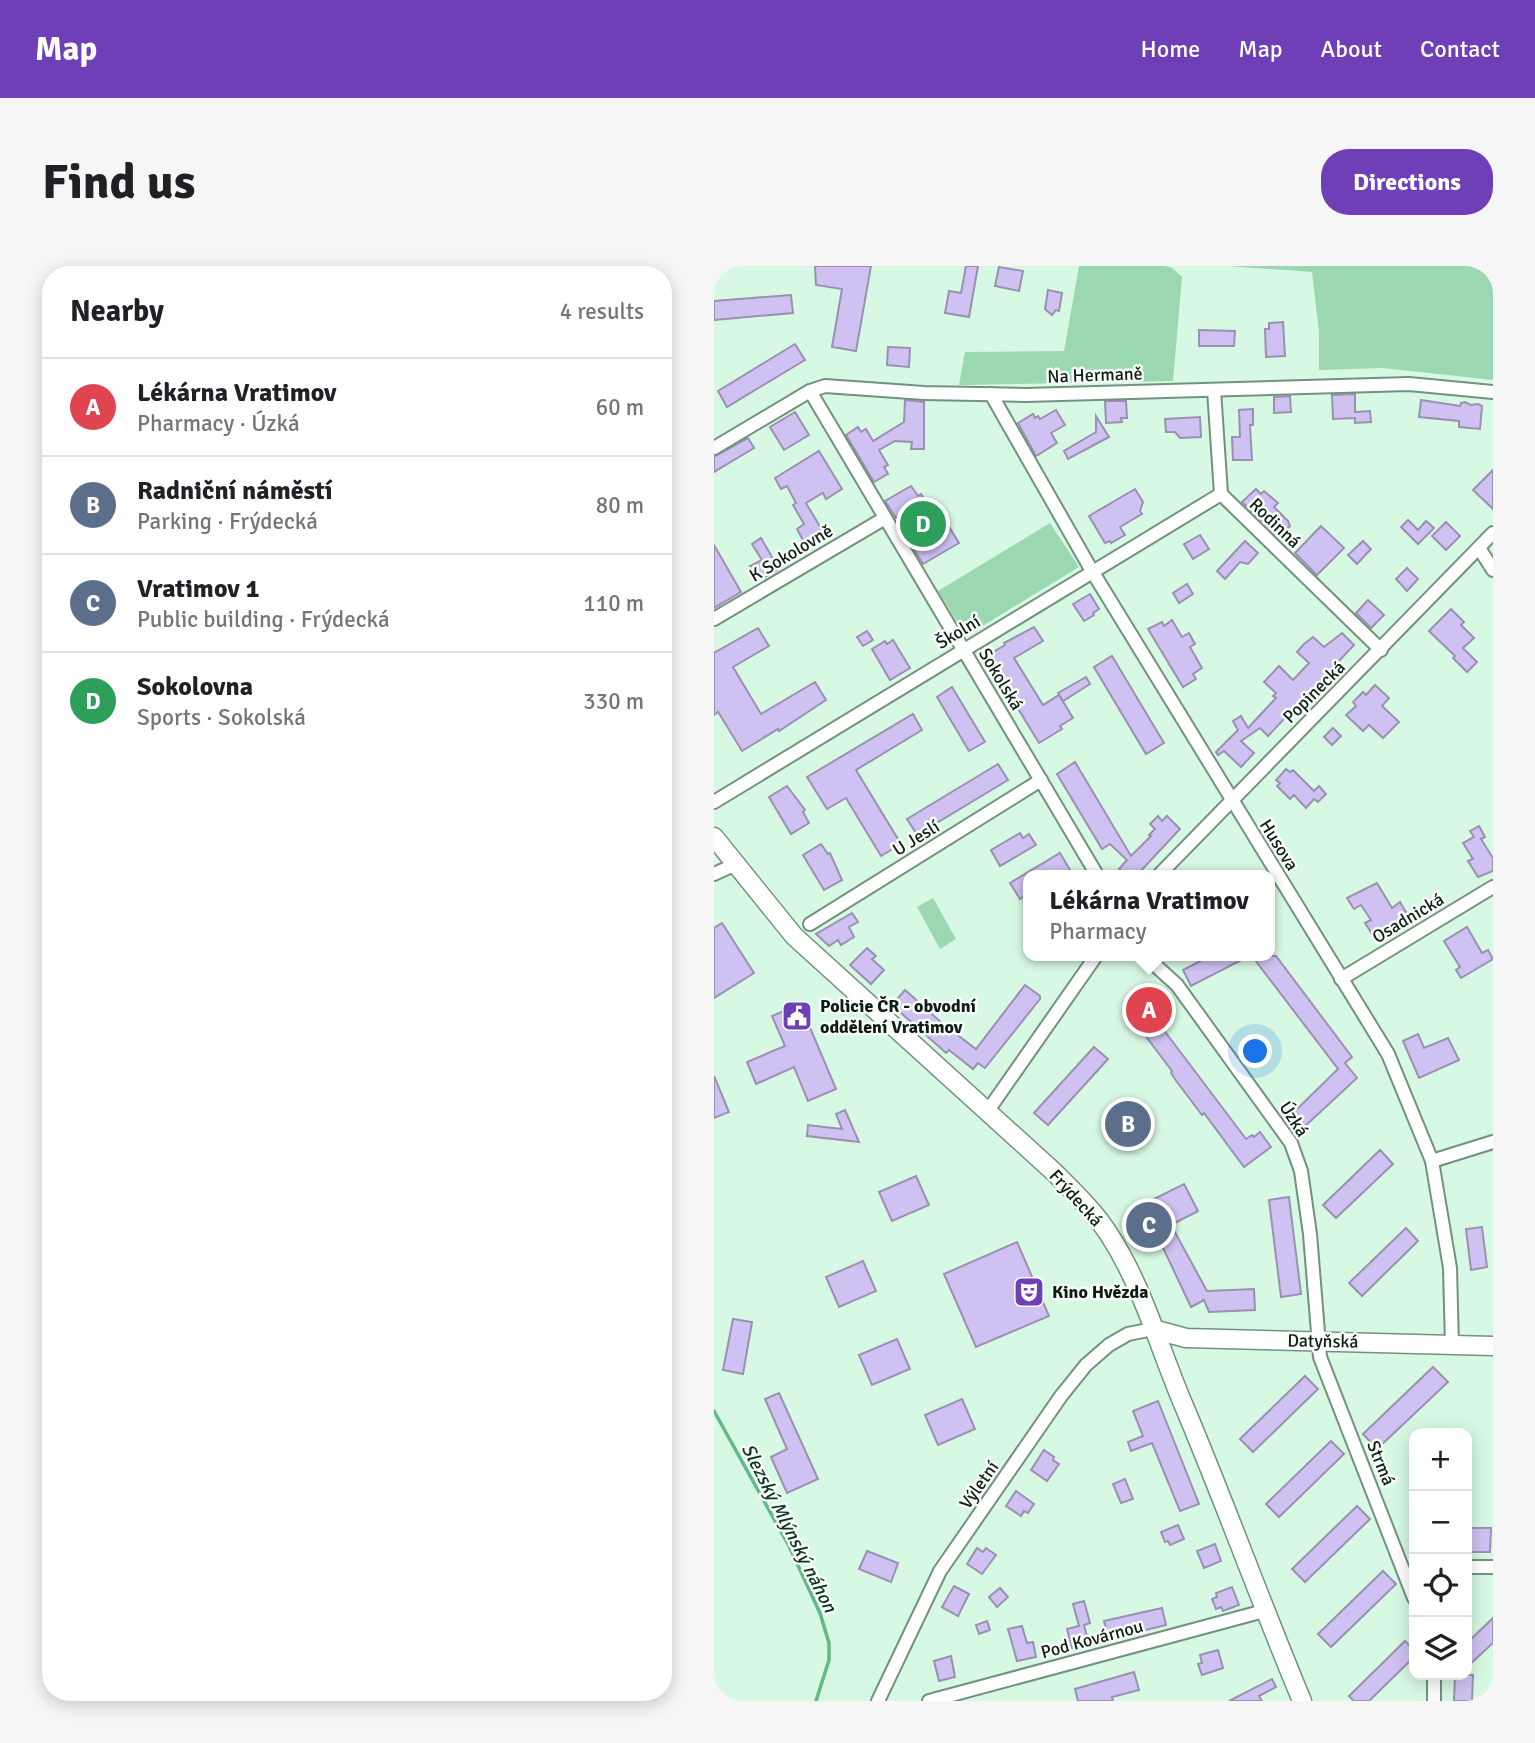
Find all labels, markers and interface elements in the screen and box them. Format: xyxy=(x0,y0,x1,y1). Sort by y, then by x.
text: Map xyxy=(35,29,97,70)
text: Home xyxy=(1140,34,1200,64)
text: Map xyxy=(1238,34,1283,64)
text: About xyxy=(1321,34,1382,64)
text: Contact xyxy=(1420,34,1500,64)
button: Directions xyxy=(1321,149,1493,215)
text: Find us xyxy=(42,152,195,212)
text: Nearby xyxy=(70,293,164,330)
text: 4 results xyxy=(560,297,644,326)
street label: Na Hermaně xyxy=(1047,362,1143,388)
text: Lékárna Vratimov xyxy=(137,377,337,409)
text: A xyxy=(86,393,100,422)
text: 60 m xyxy=(596,393,644,422)
text: Pharmacy · Úzká xyxy=(137,409,300,438)
text: Radniční náměstí xyxy=(137,475,333,507)
text: B xyxy=(86,491,100,520)
text: 80 m xyxy=(596,491,644,520)
street label: Rodinná xyxy=(1245,493,1305,553)
pin: D xyxy=(900,498,946,550)
text: Parking · Frýdecká xyxy=(137,507,318,536)
street label: K Sokolovně xyxy=(745,520,837,586)
text: Vratimov 1 xyxy=(137,573,260,605)
text: C xyxy=(86,589,100,618)
text: 110 m xyxy=(583,589,644,618)
text: Public building · Frýdecká xyxy=(137,605,390,634)
street label: Školní xyxy=(932,610,984,654)
street label: Sokolská xyxy=(974,644,1028,714)
street label: Popinecká xyxy=(1278,656,1350,728)
text: Sokolovna xyxy=(137,671,253,703)
text: D xyxy=(85,687,101,716)
text: 330 m xyxy=(583,687,644,716)
text: Sports · Sokolská xyxy=(137,703,306,732)
street label: U Jeslí xyxy=(889,815,944,861)
street label: Husova xyxy=(1255,815,1303,875)
popup xyxy=(1023,870,1275,961)
text: Lékárna Vratimov xyxy=(1049,885,1249,917)
street label: Osadnická xyxy=(1368,888,1448,948)
text: Pharmacy xyxy=(1049,917,1146,946)
pin: A xyxy=(1126,984,1172,1036)
place label: Policie ČR - obvodní oddělení Vratimov xyxy=(820,995,976,1038)
public building icon: Policie ČR - obvodní oddělení Vratimov xyxy=(780,999,814,1033)
your location xyxy=(1238,1034,1272,1068)
street label: Úzká xyxy=(1274,1097,1314,1141)
pin: B xyxy=(1105,1098,1151,1150)
street label: Frýdecká xyxy=(1045,1165,1107,1231)
pin: C xyxy=(1126,1199,1172,1251)
theatre icon: Kino Hvězda xyxy=(1012,1275,1046,1309)
place label: Kino Hvězda xyxy=(1052,1281,1148,1303)
street label: Datyňská xyxy=(1287,1329,1359,1353)
map controls xyxy=(1409,1428,1472,1680)
button: + xyxy=(1409,1428,1472,1491)
street label: Strmá xyxy=(1362,1437,1400,1489)
water label: Slezský Mlýnský náhon xyxy=(736,1440,842,1617)
street label: Výletní xyxy=(955,1457,1003,1513)
button: − xyxy=(1409,1491,1472,1554)
button: locate xyxy=(1409,1554,1472,1617)
street label: Pod Kovárnou xyxy=(1038,1615,1146,1663)
button: layers xyxy=(1409,1617,1472,1680)

